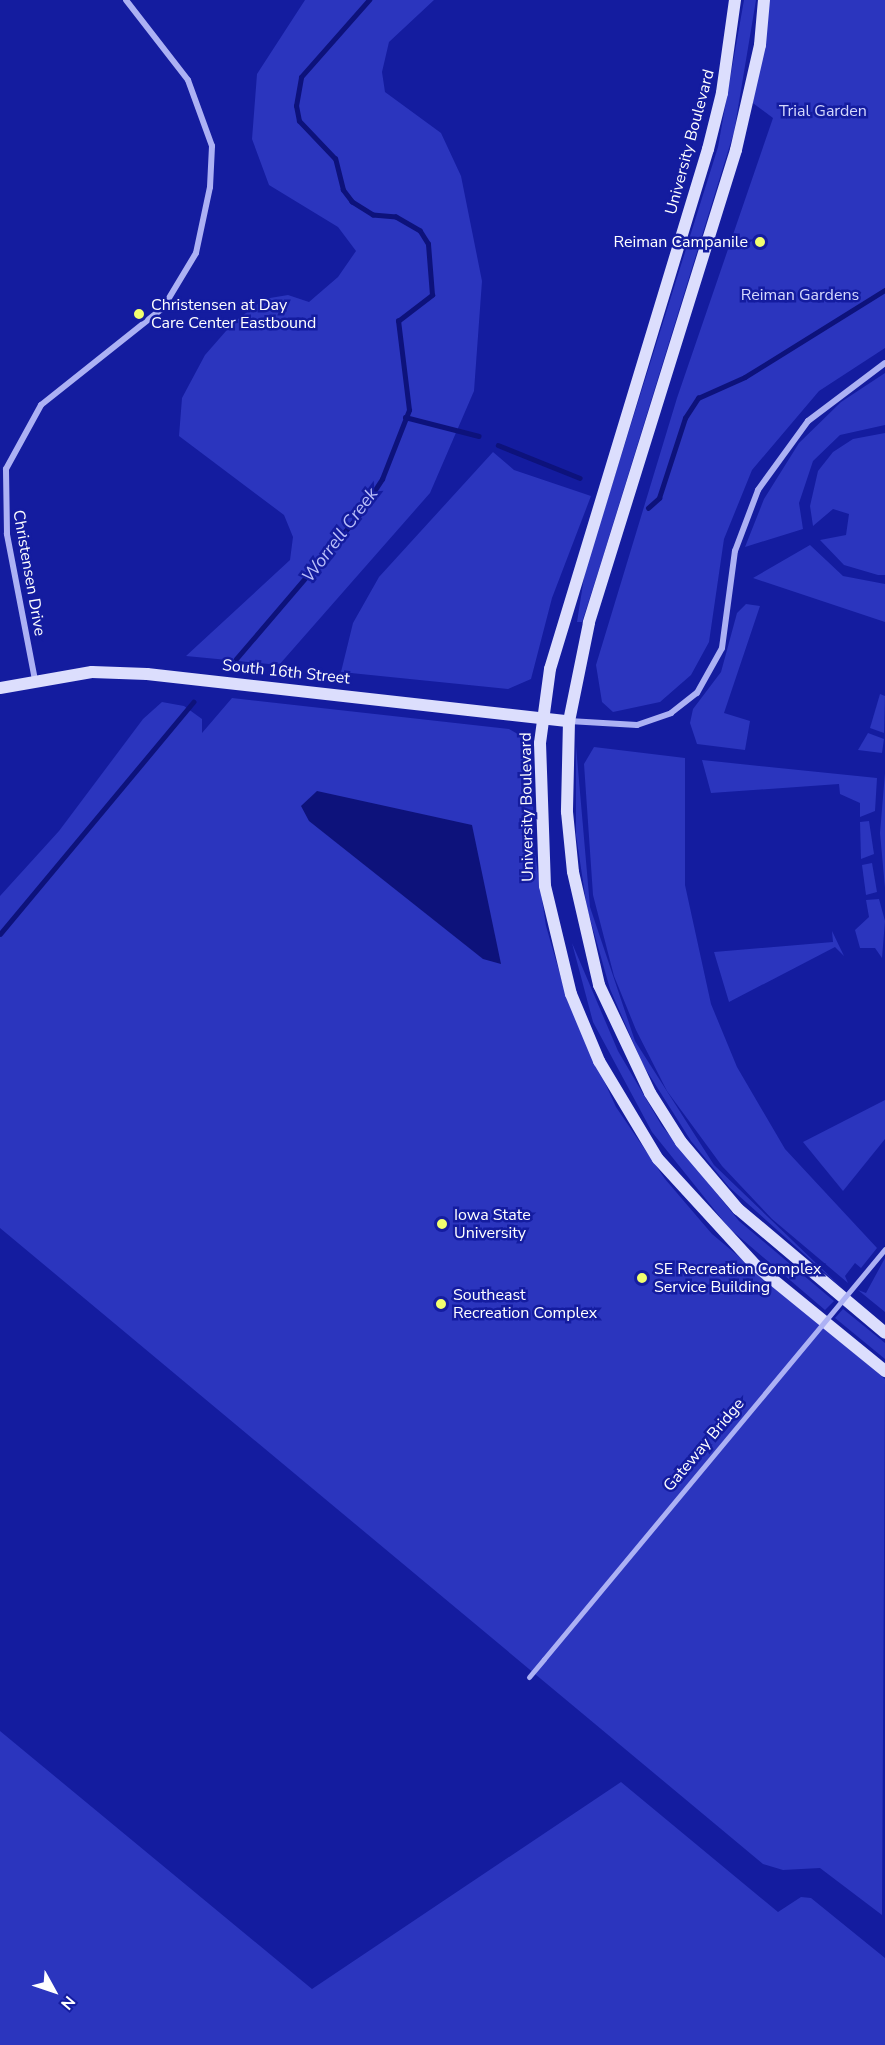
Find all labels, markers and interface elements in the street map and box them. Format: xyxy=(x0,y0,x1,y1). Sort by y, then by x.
street label: University Boulevard xyxy=(661,67,719,217)
park label: Trial Garden xyxy=(779,101,867,121)
place label: Reiman Campanile xyxy=(613,232,748,252)
marker: Reiman Campanile xyxy=(753,235,767,249)
park label: Reiman Gardens xyxy=(741,285,859,305)
place label: Christensen at Day Care Center Eastbound xyxy=(151,295,316,333)
marker: Christensen at Day Care Center Eastbound xyxy=(132,307,146,321)
water label: Worrell Creek xyxy=(297,483,383,587)
street label: Christensen Drive xyxy=(8,509,50,637)
street label: South 16th Street xyxy=(221,656,351,688)
street label: University Boulevard xyxy=(516,732,538,882)
place label: Iowa State University xyxy=(454,1205,531,1243)
marker: Iowa State University xyxy=(435,1217,449,1231)
place label: SE Recreation Complex Service Building xyxy=(654,1259,821,1297)
marker: SE Recreation Complex Service Building xyxy=(635,1271,649,1285)
place label: Southeast Recreation Complex xyxy=(453,1285,597,1323)
marker: Southeast Recreation Complex xyxy=(434,1297,448,1311)
street label: Gateway Bridge xyxy=(660,1395,748,1495)
north arrow xyxy=(24,1961,84,2021)
text: N xyxy=(56,1991,80,2014)

